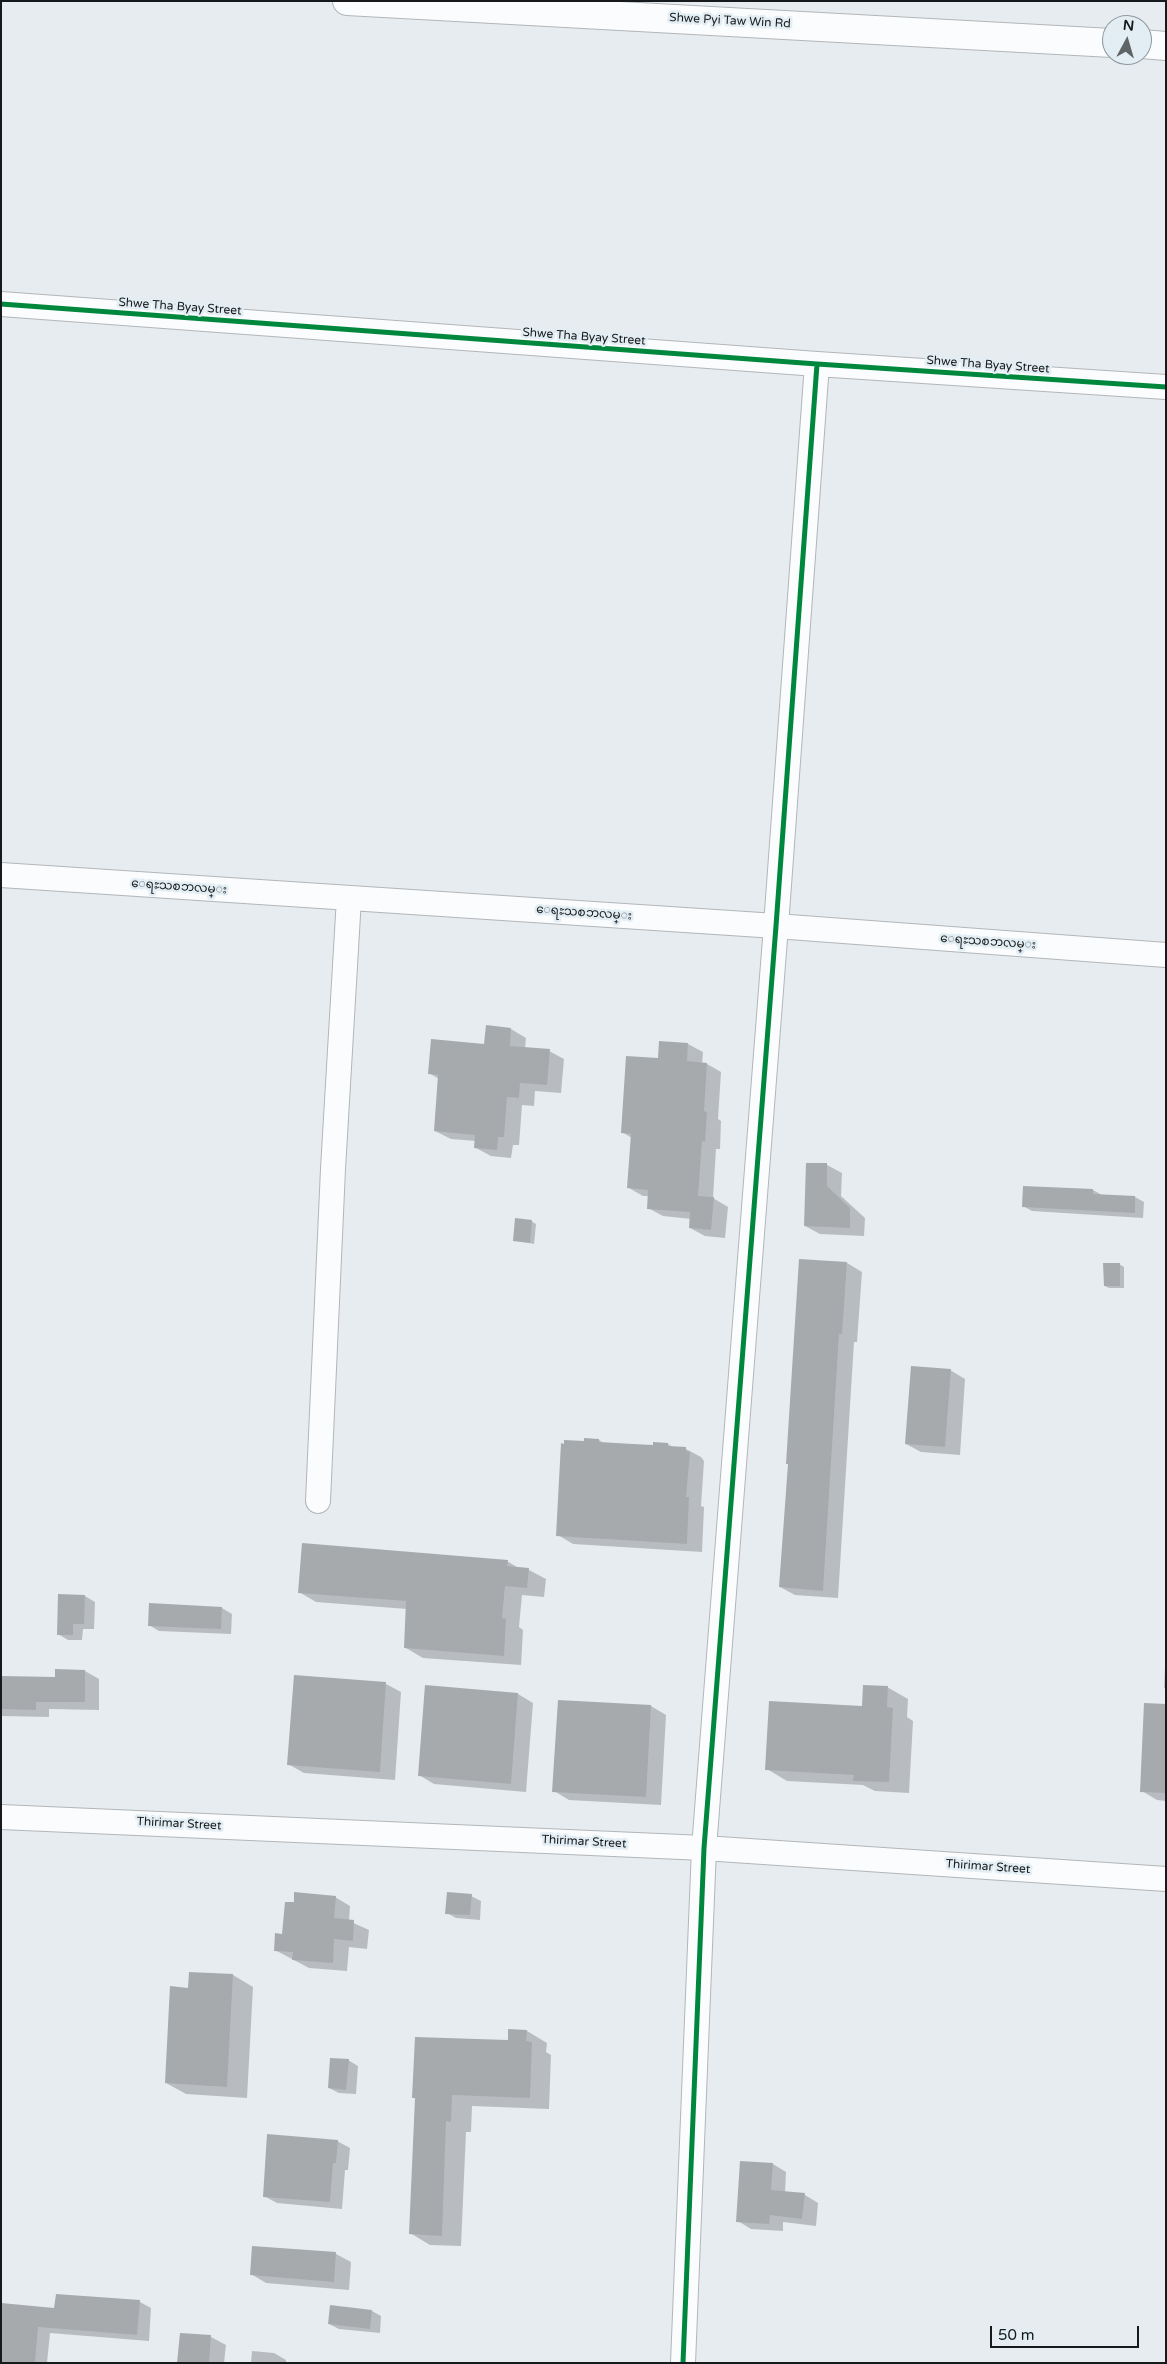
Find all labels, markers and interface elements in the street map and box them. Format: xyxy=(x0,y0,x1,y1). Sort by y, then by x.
street label: Shwe Pyi Taw Win Rd xyxy=(669,11,791,31)
north arrow xyxy=(1102,15,1152,65)
text: N xyxy=(1122,17,1135,35)
street label: Shwe Tha Byay Street xyxy=(118,296,242,318)
street label: Shwe Tha Byay Street xyxy=(522,326,646,348)
street label: Shwe Tha Byay Street xyxy=(926,354,1050,376)
street label: ေရႊသစၥာလမ္း xyxy=(131,876,227,898)
street label: ေရႊသစၥာလမ္း xyxy=(536,902,632,924)
street label: ေရႊသစၥာလမ္း xyxy=(940,931,1036,953)
street label: Thirimar Street xyxy=(136,1815,222,1833)
street label: Thirimar Street xyxy=(541,1833,627,1851)
street label: Thirimar Street xyxy=(945,1857,1031,1877)
scale bar xyxy=(992,2316,1141,2348)
text: 50 m xyxy=(998,2326,1035,2344)

